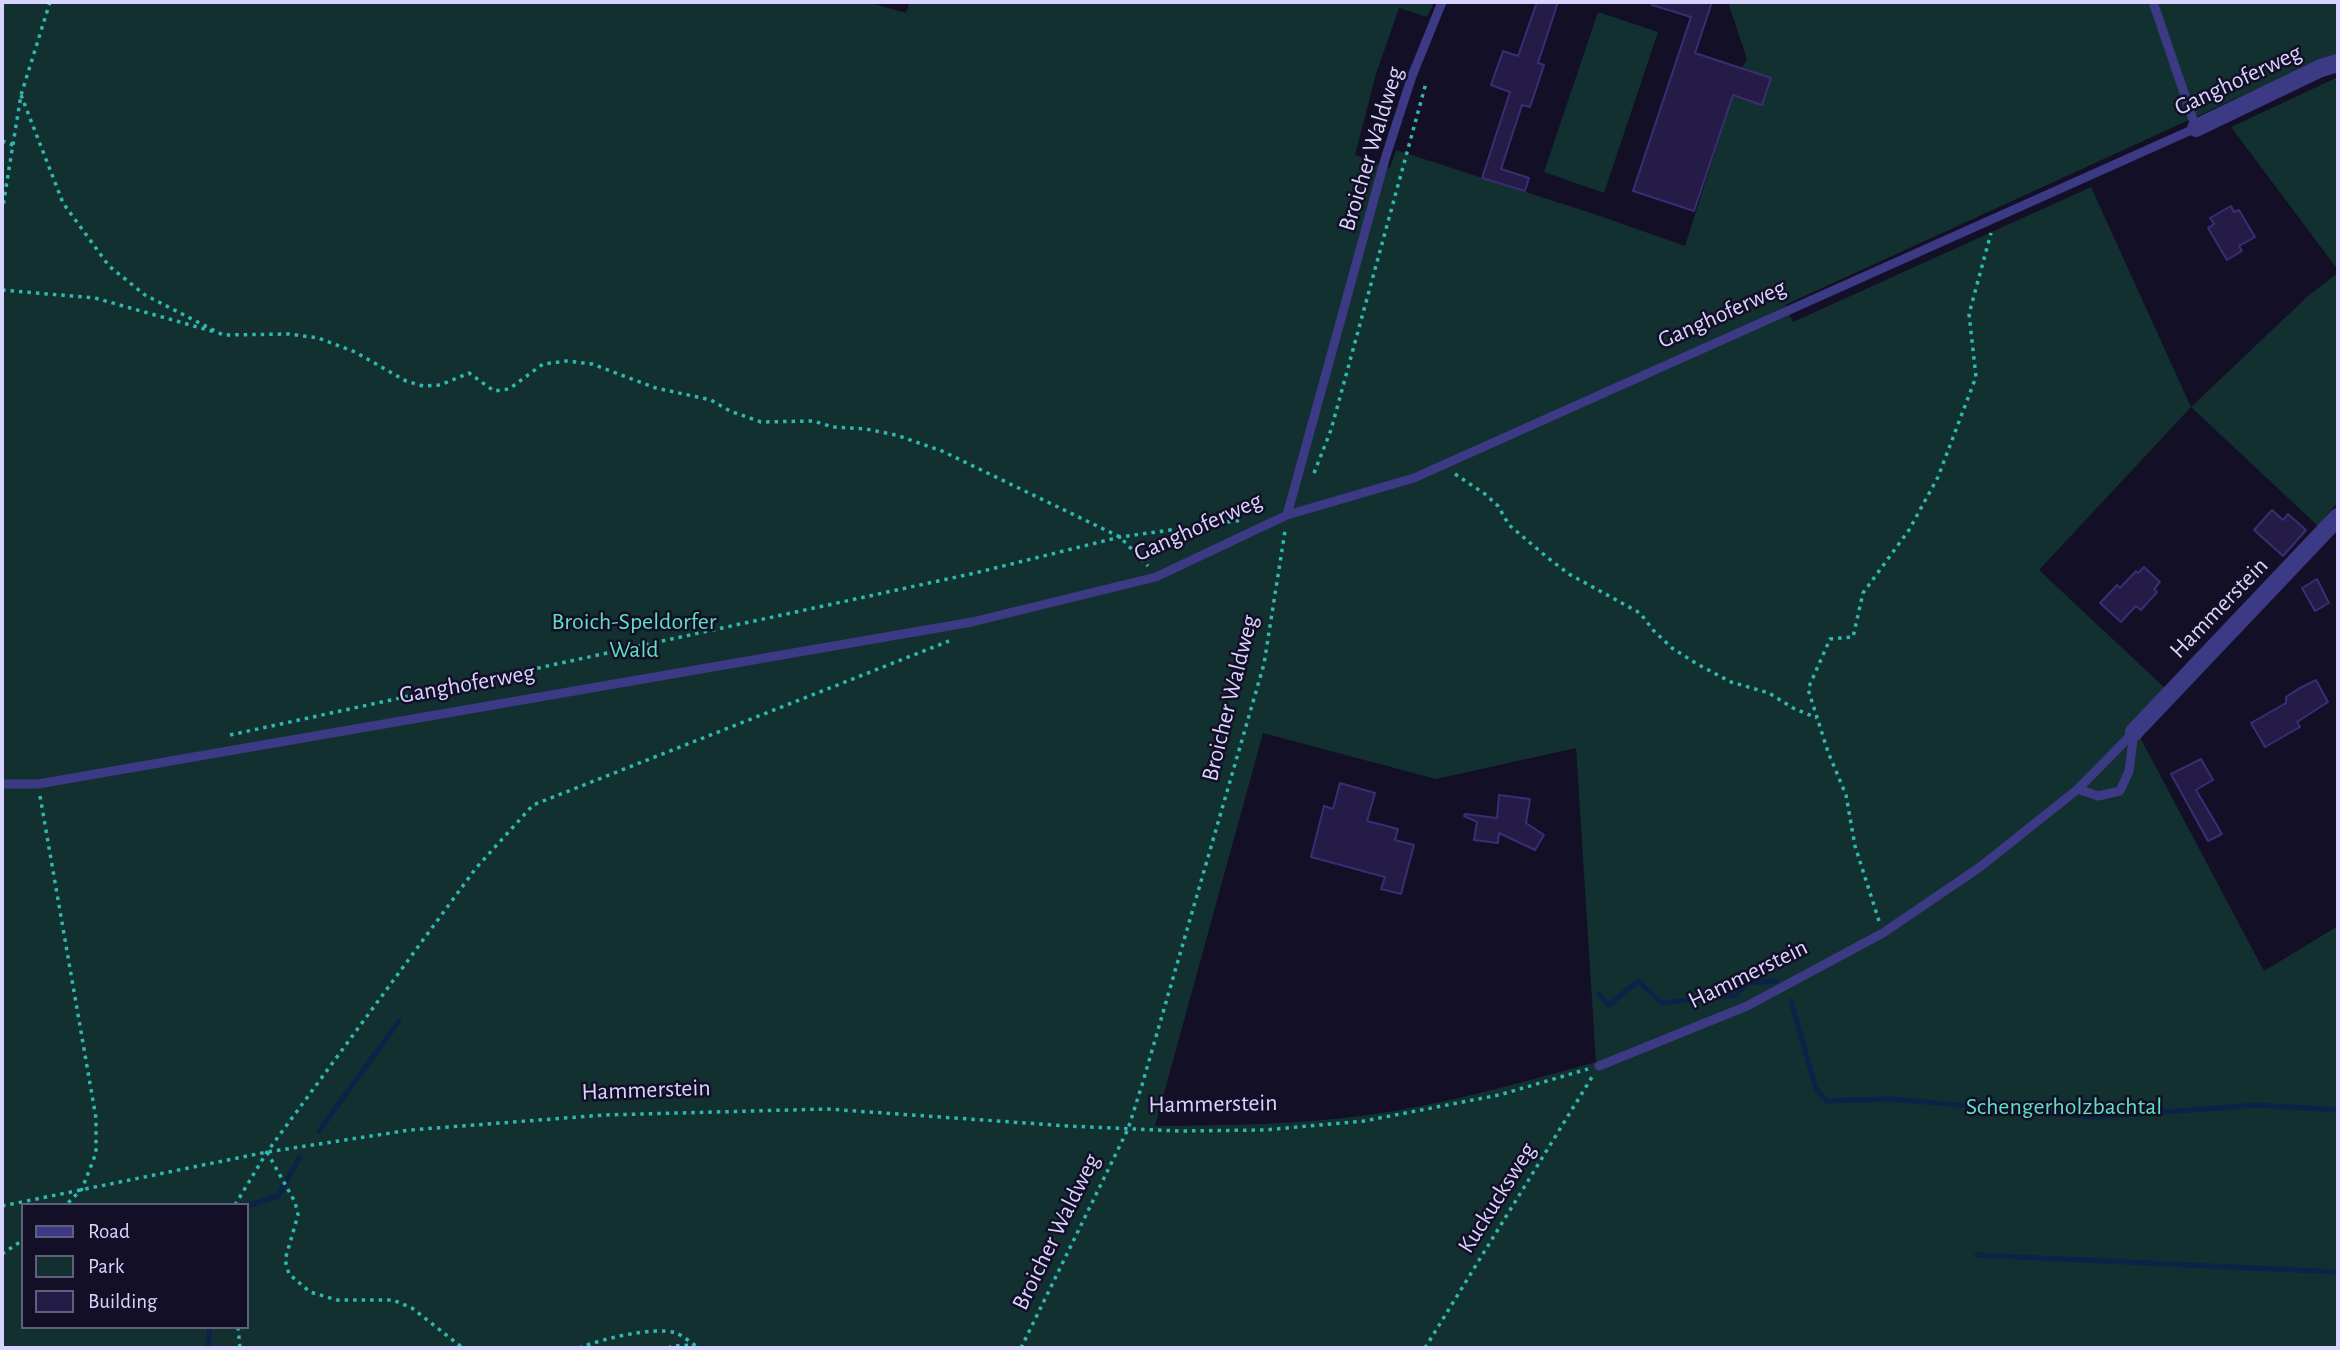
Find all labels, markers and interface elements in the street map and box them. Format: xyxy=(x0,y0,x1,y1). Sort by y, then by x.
street label: Ganghoferweg xyxy=(2170,38,2306,122)
street label: Broicher Waldweg xyxy=(1332,63,1410,235)
street label: Ganghoferweg xyxy=(1653,273,1791,355)
street label: Ganghoferweg xyxy=(1129,486,1267,568)
street label: Hammerstein xyxy=(2164,552,2274,664)
park label: Broich-Speldorfer Wald xyxy=(552,608,716,664)
street label: Broicher Waldweg xyxy=(1195,612,1265,784)
street label: Ganghoferweg xyxy=(397,658,537,710)
street label: Hammerstein xyxy=(1684,933,1812,1015)
street label: Hammerstein xyxy=(581,1073,711,1107)
street label: Hammerstein xyxy=(1148,1088,1278,1120)
park label: Schengerholzbachtal xyxy=(1966,1093,2162,1121)
street label: Kuckucksweg xyxy=(1452,1137,1542,1259)
street label: Broicher Waldweg xyxy=(1006,1149,1106,1315)
legend xyxy=(21,1203,248,1329)
text: Road xyxy=(88,1221,130,1242)
text: Park xyxy=(88,1256,124,1277)
text: Building xyxy=(88,1291,157,1312)

